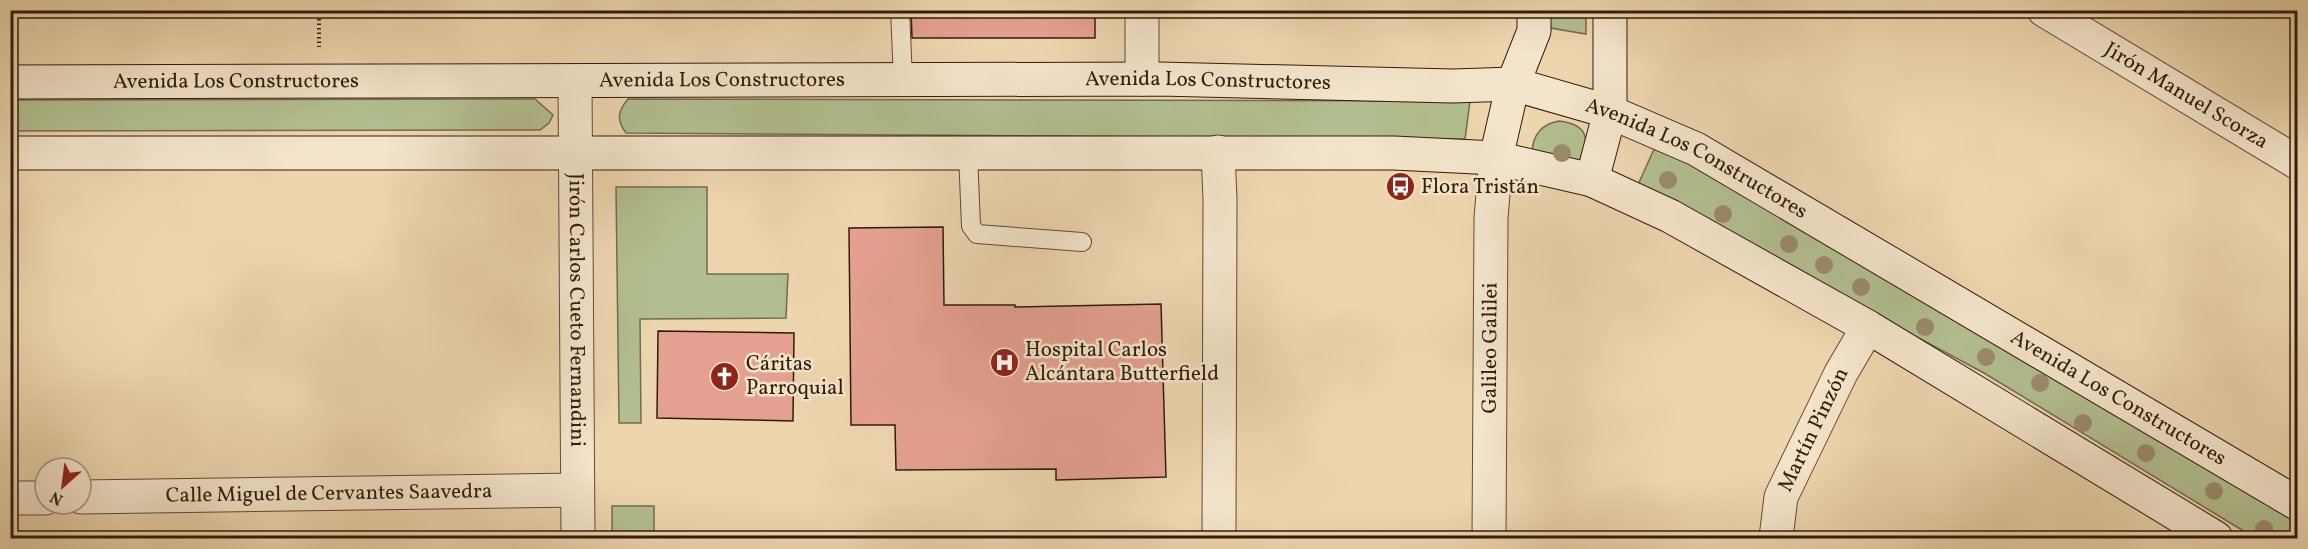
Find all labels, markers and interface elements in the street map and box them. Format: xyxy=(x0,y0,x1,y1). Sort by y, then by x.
street label: Jirón Manuel Scorza xyxy=(2099,35,2274,156)
street label: Avenida Los Constructores xyxy=(1085,64,1331,98)
street label: Avenida Los Constructores xyxy=(599,65,845,95)
street label: Avenida Los Constructores xyxy=(113,67,359,96)
street label: Avenida Los Constructores xyxy=(1582,91,1813,226)
bus stop icon: Flora Tristán xyxy=(1384,171,1416,203)
street label: Jirón Carlos Cueto Fernandini xyxy=(561,173,592,447)
place label: Flora Tristán xyxy=(1421,173,1539,202)
street label: Galileo Galilei xyxy=(1475,282,1505,414)
street label: Avenida Los Constructores xyxy=(2005,323,2232,473)
place label: Hospital Carlos Alcántara Butterfield xyxy=(1025,336,1219,389)
hospital icon: Hospital Carlos Alcántara Butterfield xyxy=(988,346,1020,378)
place label: Cáritas Parroquial xyxy=(746,350,844,403)
church icon: Cáritas Parroquial xyxy=(709,360,741,392)
street label: Martín Pinzón xyxy=(1771,363,1856,497)
north arrow xyxy=(33,456,93,516)
street label: Calle Miguel de Cervantes Saavedra xyxy=(165,477,493,510)
text: N xyxy=(46,485,67,510)

